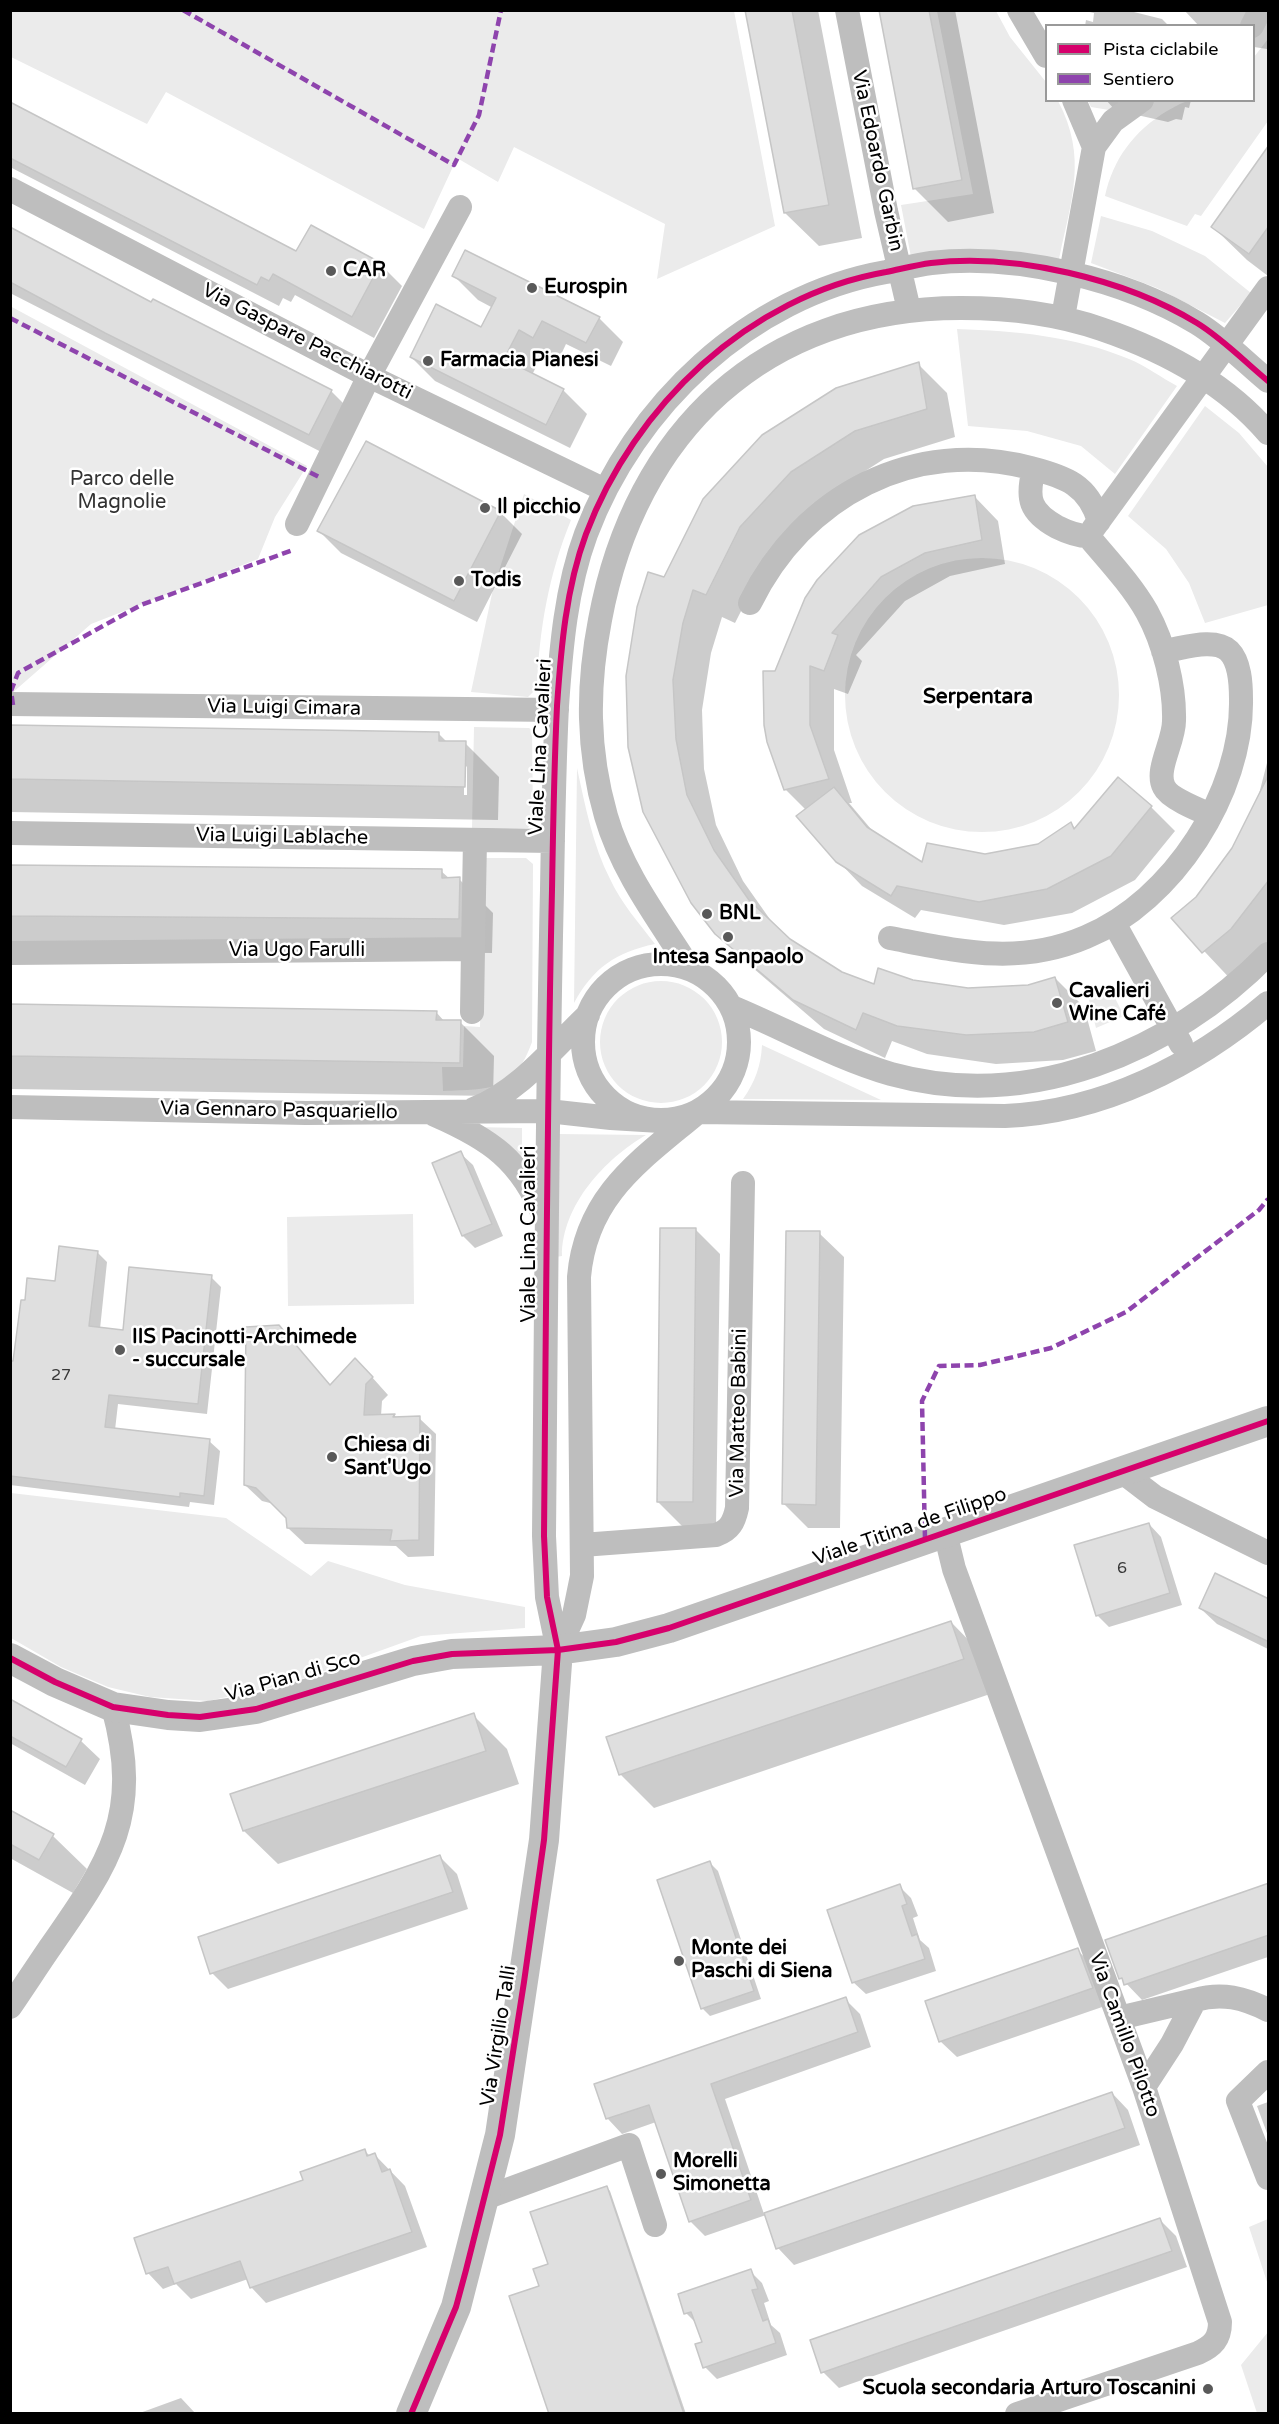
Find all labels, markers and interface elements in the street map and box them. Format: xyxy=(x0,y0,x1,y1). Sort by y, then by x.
legend xyxy=(1045,24,1255,102)
text: Pista ciclabile xyxy=(1103,38,1218,60)
street label: Via Edoardo Garbin xyxy=(846,68,908,254)
text: Sentiero xyxy=(1103,68,1174,90)
place label: CAR xyxy=(343,259,386,283)
marker: CAR xyxy=(324,264,338,278)
place label: Eurospin xyxy=(544,276,628,300)
street label: Via Gaspare Pacchiarotti xyxy=(198,279,416,405)
marker: Eurospin xyxy=(525,281,539,295)
place label: Farmacia Pianesi xyxy=(440,349,599,373)
marker: Farmacia Pianesi xyxy=(421,354,435,368)
park label: Parco delle Magnolie xyxy=(70,468,174,515)
place label: Il picchio xyxy=(497,496,581,520)
marker: Il picchio xyxy=(478,501,492,515)
place label: Todis xyxy=(471,569,521,593)
marker: Todis xyxy=(452,574,466,588)
street label: Viale Lina Cavalieri xyxy=(524,658,558,836)
district label: Serpentara xyxy=(923,684,1033,710)
street label: Via Luigi Cimara xyxy=(207,695,361,721)
street label: Via Luigi Lablache xyxy=(196,823,368,851)
place label: BNL xyxy=(719,902,760,926)
marker: BNL xyxy=(700,907,714,921)
marker: Intesa Sanpaolo xyxy=(721,930,735,944)
street label: Via Ugo Farulli xyxy=(229,939,365,963)
place label: Intesa Sanpaolo xyxy=(652,946,804,970)
place label: Cavalieri Wine Café xyxy=(1069,980,1166,1027)
marker: Cavalieri Wine Café xyxy=(1050,996,1064,1010)
street label: Via Gennaro Pasquariello xyxy=(160,1097,398,1125)
street label: Viale Lina Cavalieri xyxy=(518,1145,542,1323)
place label: IIS Pacinotti-Archimede - succursale xyxy=(132,1326,357,1373)
street label: Via Matteo Babini xyxy=(726,1328,752,1498)
marker: IIS Pacinotti-Archimede - succursale xyxy=(113,1343,127,1357)
house number: 27 xyxy=(51,1366,71,1386)
place label: Chiesa di Sant'Ugo xyxy=(344,1434,431,1481)
marker: Chiesa di Sant'Ugo xyxy=(325,1450,339,1464)
street label: Viale Titina de Filippo xyxy=(810,1483,1010,1571)
house number: 6 xyxy=(1117,1559,1127,1579)
street label: Via Pian di Sco xyxy=(222,1646,364,1708)
place label: Monte dei Paschi di Siena xyxy=(691,1937,832,1984)
street label: Via Camillo Pilotto xyxy=(1083,1949,1165,2121)
marker: Monte dei Paschi di Siena xyxy=(672,1954,686,1968)
street label: Via Virgilio Talli xyxy=(476,1964,522,2108)
place label: Morelli Simonetta xyxy=(673,2150,771,2197)
marker: Morelli Simonetta xyxy=(654,2167,668,2181)
place label: Scuola secondaria Arturo Toscanini xyxy=(863,2377,1196,2401)
marker: Scuola secondaria Arturo Toscanini xyxy=(1201,2382,1215,2396)

